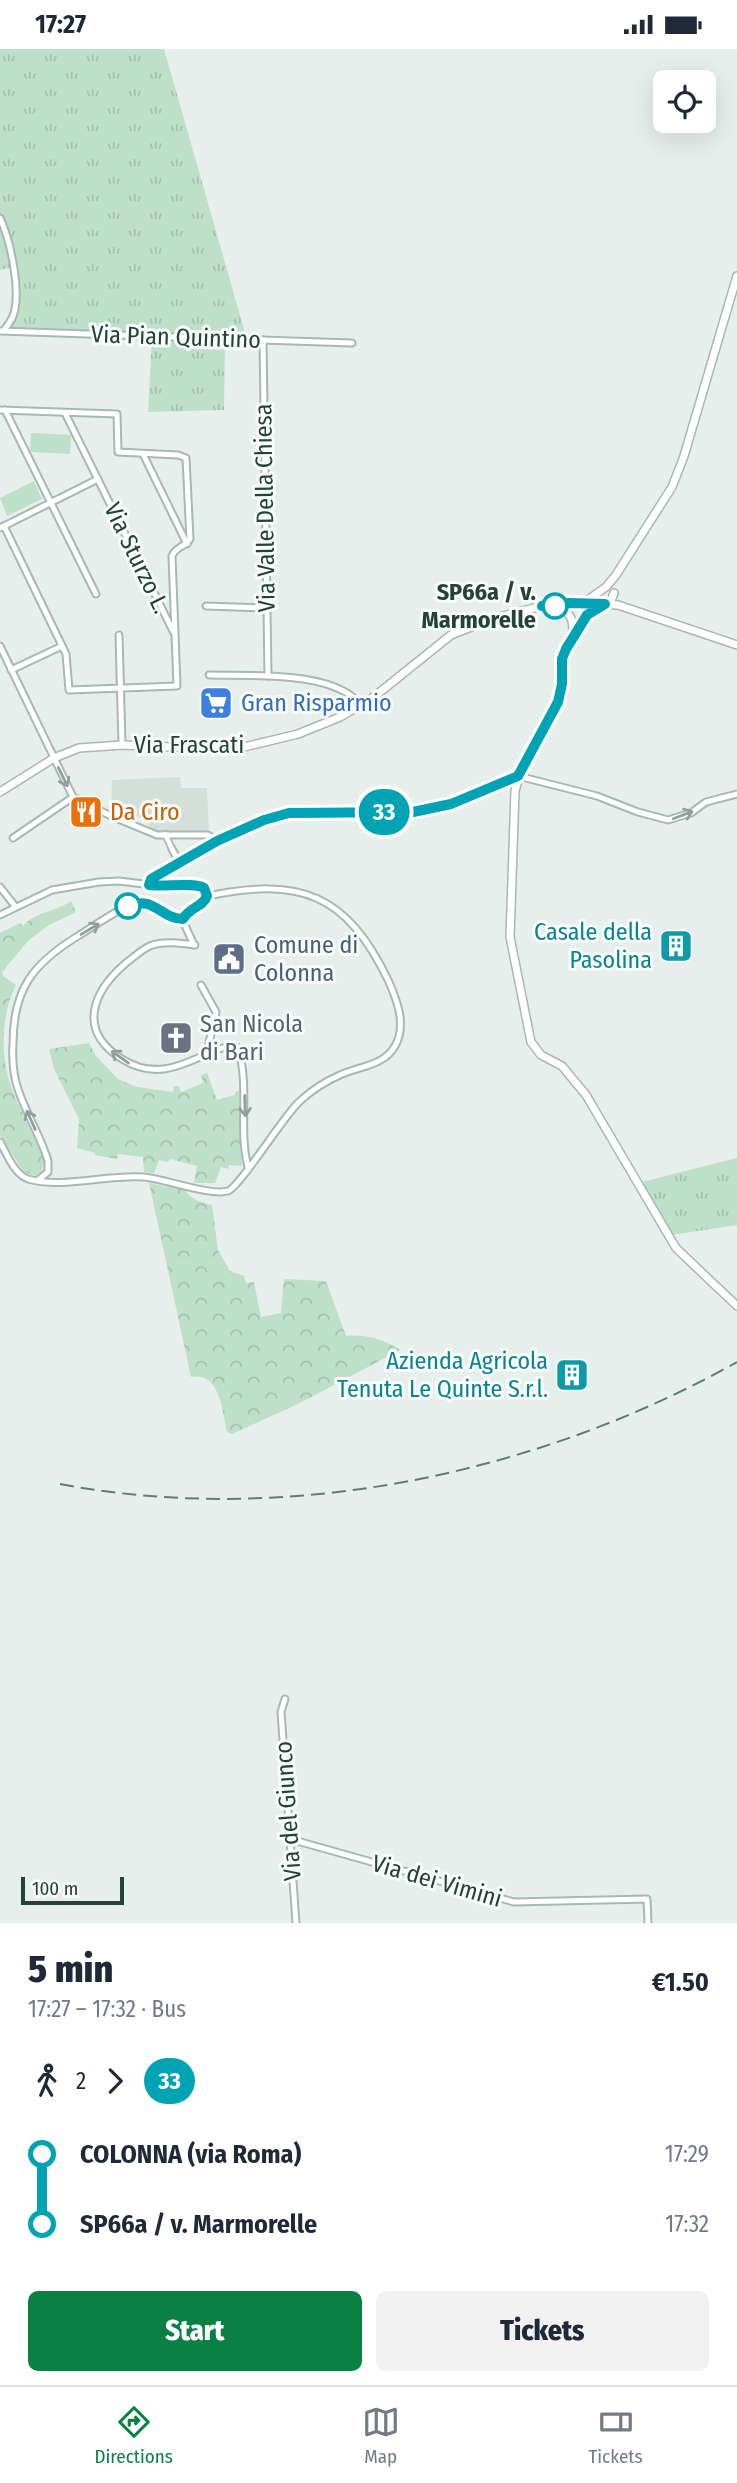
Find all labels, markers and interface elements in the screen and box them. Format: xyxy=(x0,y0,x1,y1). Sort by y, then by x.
text: 17:27 xyxy=(35,9,86,40)
map controls xyxy=(653,70,716,133)
button: locate xyxy=(653,70,716,133)
street label: Via Pian Quintino xyxy=(91,320,261,354)
street label: Via Valle Della Chiesa xyxy=(249,403,281,613)
street label: Via Sturzo L. xyxy=(98,498,176,618)
place label: SP66a / v. Marmorelle xyxy=(421,578,536,634)
marker: SP66a / v. Marmorelle xyxy=(542,593,568,619)
supermarket icon: Gran Risparmio xyxy=(197,684,235,722)
place label: Gran Risparmio xyxy=(241,689,392,717)
street label: Via Frascati xyxy=(134,731,244,759)
one-way arrow xyxy=(57,766,70,787)
line badge: 33 xyxy=(352,789,416,835)
restaurant icon: Da Ciro xyxy=(67,793,105,831)
place label: Da Ciro xyxy=(110,798,180,826)
text: 33 xyxy=(373,798,395,826)
one-way arrow xyxy=(672,808,693,820)
unlabelled marker xyxy=(115,893,141,919)
place label: Casale della Pasolina xyxy=(534,918,652,974)
one-way arrow xyxy=(79,922,99,936)
building icon: Casale della Pasolina xyxy=(657,927,695,965)
place label: Comune di Colonna xyxy=(254,931,358,987)
public building icon: Comune di Colonna xyxy=(210,940,248,978)
place label: San Nicola di Bari xyxy=(200,1010,303,1066)
church icon: San Nicola di Bari xyxy=(157,1019,195,1057)
one-way arrow xyxy=(111,1050,130,1064)
one-way arrow xyxy=(238,1094,251,1117)
one-way arrow xyxy=(24,1110,37,1132)
place label: Azienda Agricola Tenuta Le Quinte S.r.l. xyxy=(337,1347,548,1403)
building icon: Azienda Agricola Tenuta Le Quinte S.r.l. xyxy=(553,1356,591,1394)
street label: Via del Giunco xyxy=(269,1740,307,1882)
street label: Via dei Vimini xyxy=(369,1849,505,1913)
scale bar xyxy=(21,1874,124,1906)
text: 100 m xyxy=(32,1877,78,1900)
text: 5 min xyxy=(28,1946,113,1992)
text: €1.50 xyxy=(652,1967,709,1998)
text: 17:27 – 17:32 · Bus xyxy=(28,1995,186,2023)
icon: walk xyxy=(28,2062,66,2100)
icon: forward xyxy=(96,2062,134,2100)
text: 2 xyxy=(76,2067,86,2095)
text: 33 xyxy=(158,2067,181,2095)
text: COLONNA (via Roma) xyxy=(80,2139,301,2170)
text: 17:29 xyxy=(665,2140,709,2168)
text: SP66a / v. Marmorelle xyxy=(80,2209,317,2240)
text: 17:32 xyxy=(665,2210,709,2238)
button: Start xyxy=(28,2291,362,2371)
button: Tickets xyxy=(376,2291,709,2371)
tab: Directions xyxy=(94,2403,173,2468)
tab: Map xyxy=(362,2403,400,2468)
tab: Tickets xyxy=(588,2403,643,2468)

